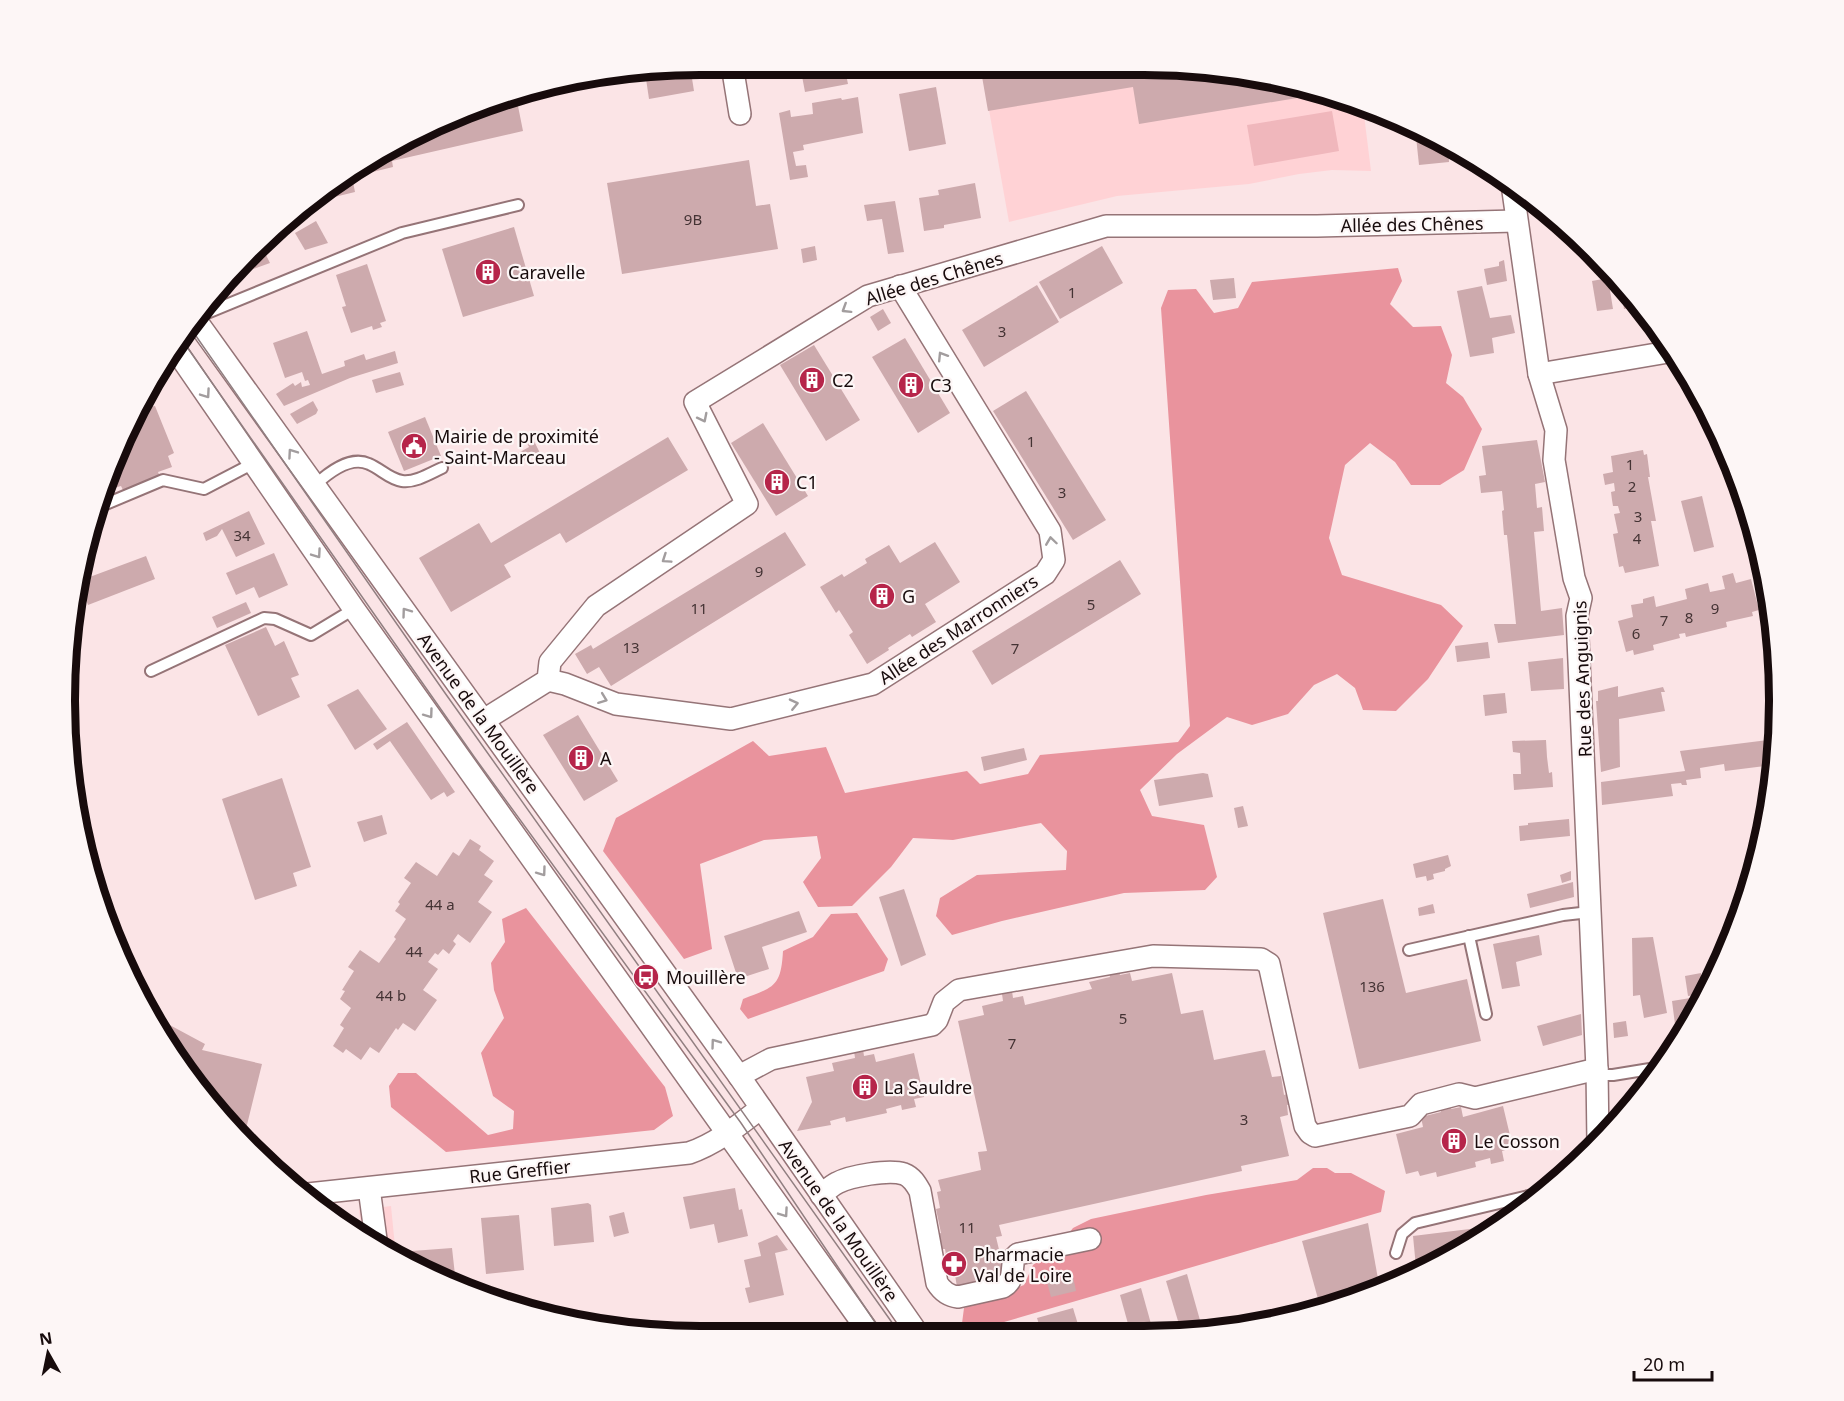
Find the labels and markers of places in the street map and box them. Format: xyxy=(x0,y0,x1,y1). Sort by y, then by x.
building icon: Caravelle xyxy=(473,257,503,287)
place label: Caravelle xyxy=(508,260,585,284)
building icon: C2 xyxy=(797,365,827,395)
place label: C2 xyxy=(832,368,854,392)
building icon: C3 xyxy=(896,370,926,400)
place label: C3 xyxy=(930,373,952,397)
place label: Mairie de proximité - Saint-Marceau xyxy=(434,424,599,469)
public building icon: Mairie de proximité - Saint-Marceau xyxy=(399,431,429,461)
building icon: C1 xyxy=(762,467,792,497)
place label: C1 xyxy=(796,470,818,494)
building icon: G xyxy=(867,581,897,611)
place label: G xyxy=(902,584,915,608)
building icon: A xyxy=(566,743,596,773)
place label: A xyxy=(600,746,612,770)
bus stop icon: Mouillère xyxy=(631,962,661,992)
place label: Mouillère xyxy=(666,965,746,989)
building icon: La Sauldre xyxy=(850,1072,880,1102)
place label: La Sauldre xyxy=(884,1075,972,1099)
building icon: Le Cosson xyxy=(1439,1126,1469,1156)
place label: Le Cosson xyxy=(1474,1129,1560,1153)
place label: Pharmacie Val de Loire xyxy=(974,1242,1072,1287)
pharmacy icon: Pharmacie Val de Loire xyxy=(939,1249,969,1279)

